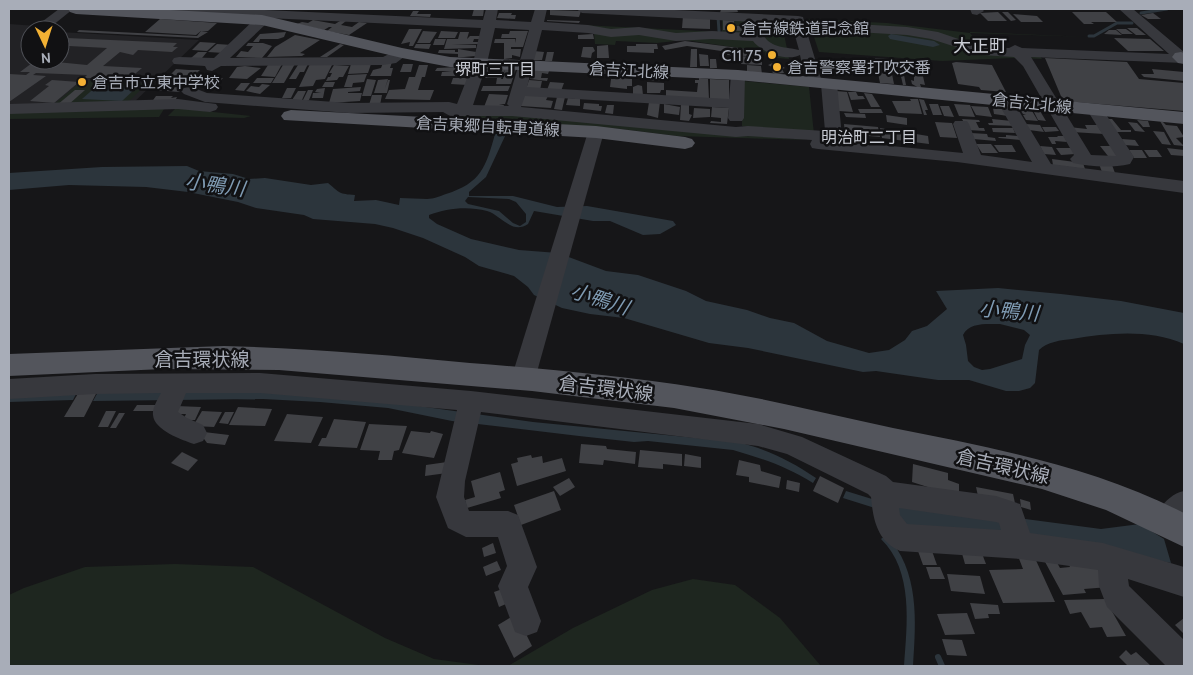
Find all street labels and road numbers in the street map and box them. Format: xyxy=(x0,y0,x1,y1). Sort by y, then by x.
street label: 倉吉江北線 xyxy=(589,59,669,82)
street label: 倉吉江北線 xyxy=(991,90,1073,117)
street label: 倉吉東郷自転車道線 xyxy=(416,113,560,140)
street label: 倉吉環状線 xyxy=(154,348,250,371)
street label: 倉吉環状線 xyxy=(557,371,654,406)
street label: 倉吉環状線 xyxy=(954,445,1052,488)

